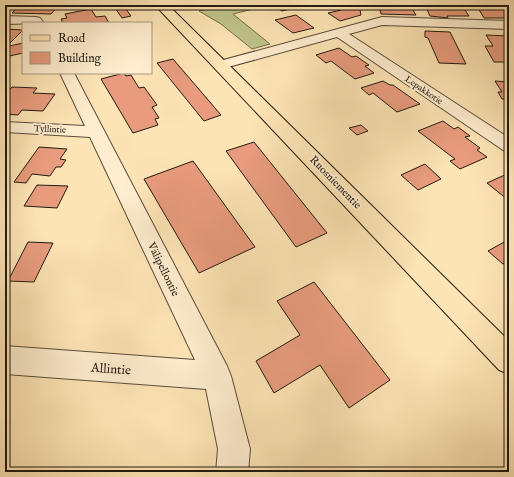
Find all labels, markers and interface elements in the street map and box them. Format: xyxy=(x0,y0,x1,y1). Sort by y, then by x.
legend xyxy=(22,22,152,74)
text: Road xyxy=(58,31,86,46)
text: Building xyxy=(58,51,102,66)
street label: Lepakkotie xyxy=(403,74,445,107)
street label: Tyllintie xyxy=(34,123,66,136)
street label: Ruosniementie xyxy=(306,153,364,212)
street label: Välipellontie xyxy=(144,239,182,299)
street label: Allintie xyxy=(89,360,132,379)

